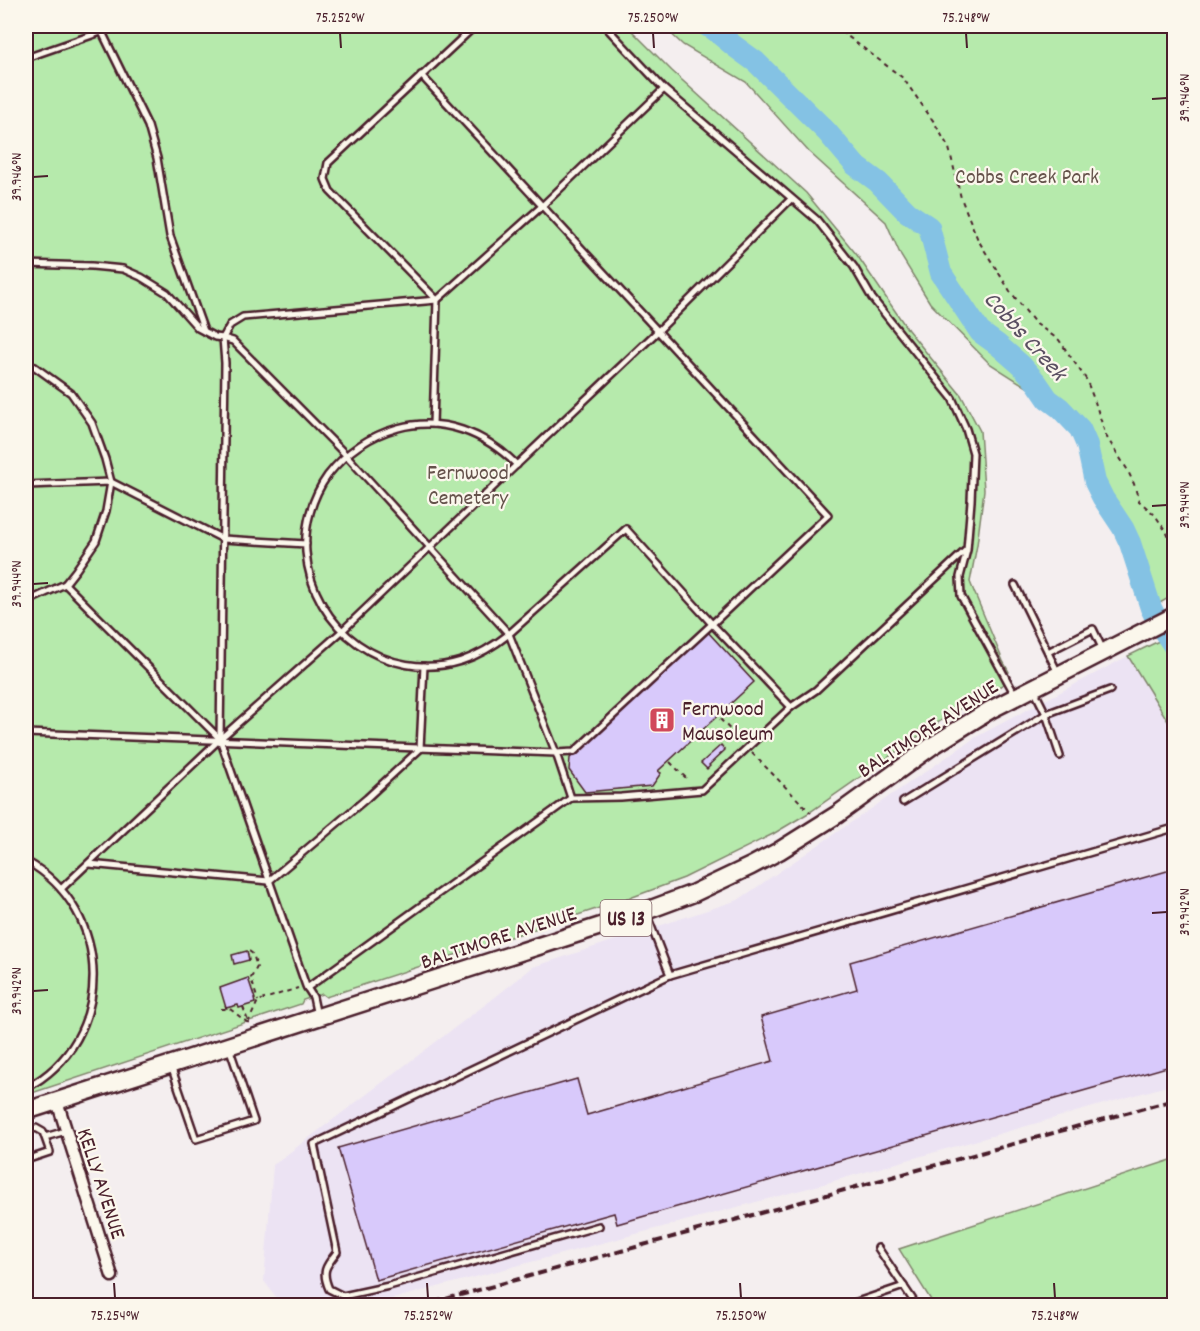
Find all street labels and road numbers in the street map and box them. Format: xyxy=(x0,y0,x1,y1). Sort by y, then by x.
street label: BALTIMORE AVENUE xyxy=(852,673,1005,787)
street label: BALTIMORE AVENUE xyxy=(417,899,581,979)
road number: US 13 xyxy=(600,900,652,936)
street label: KELLY AVENUE xyxy=(67,1124,132,1244)

